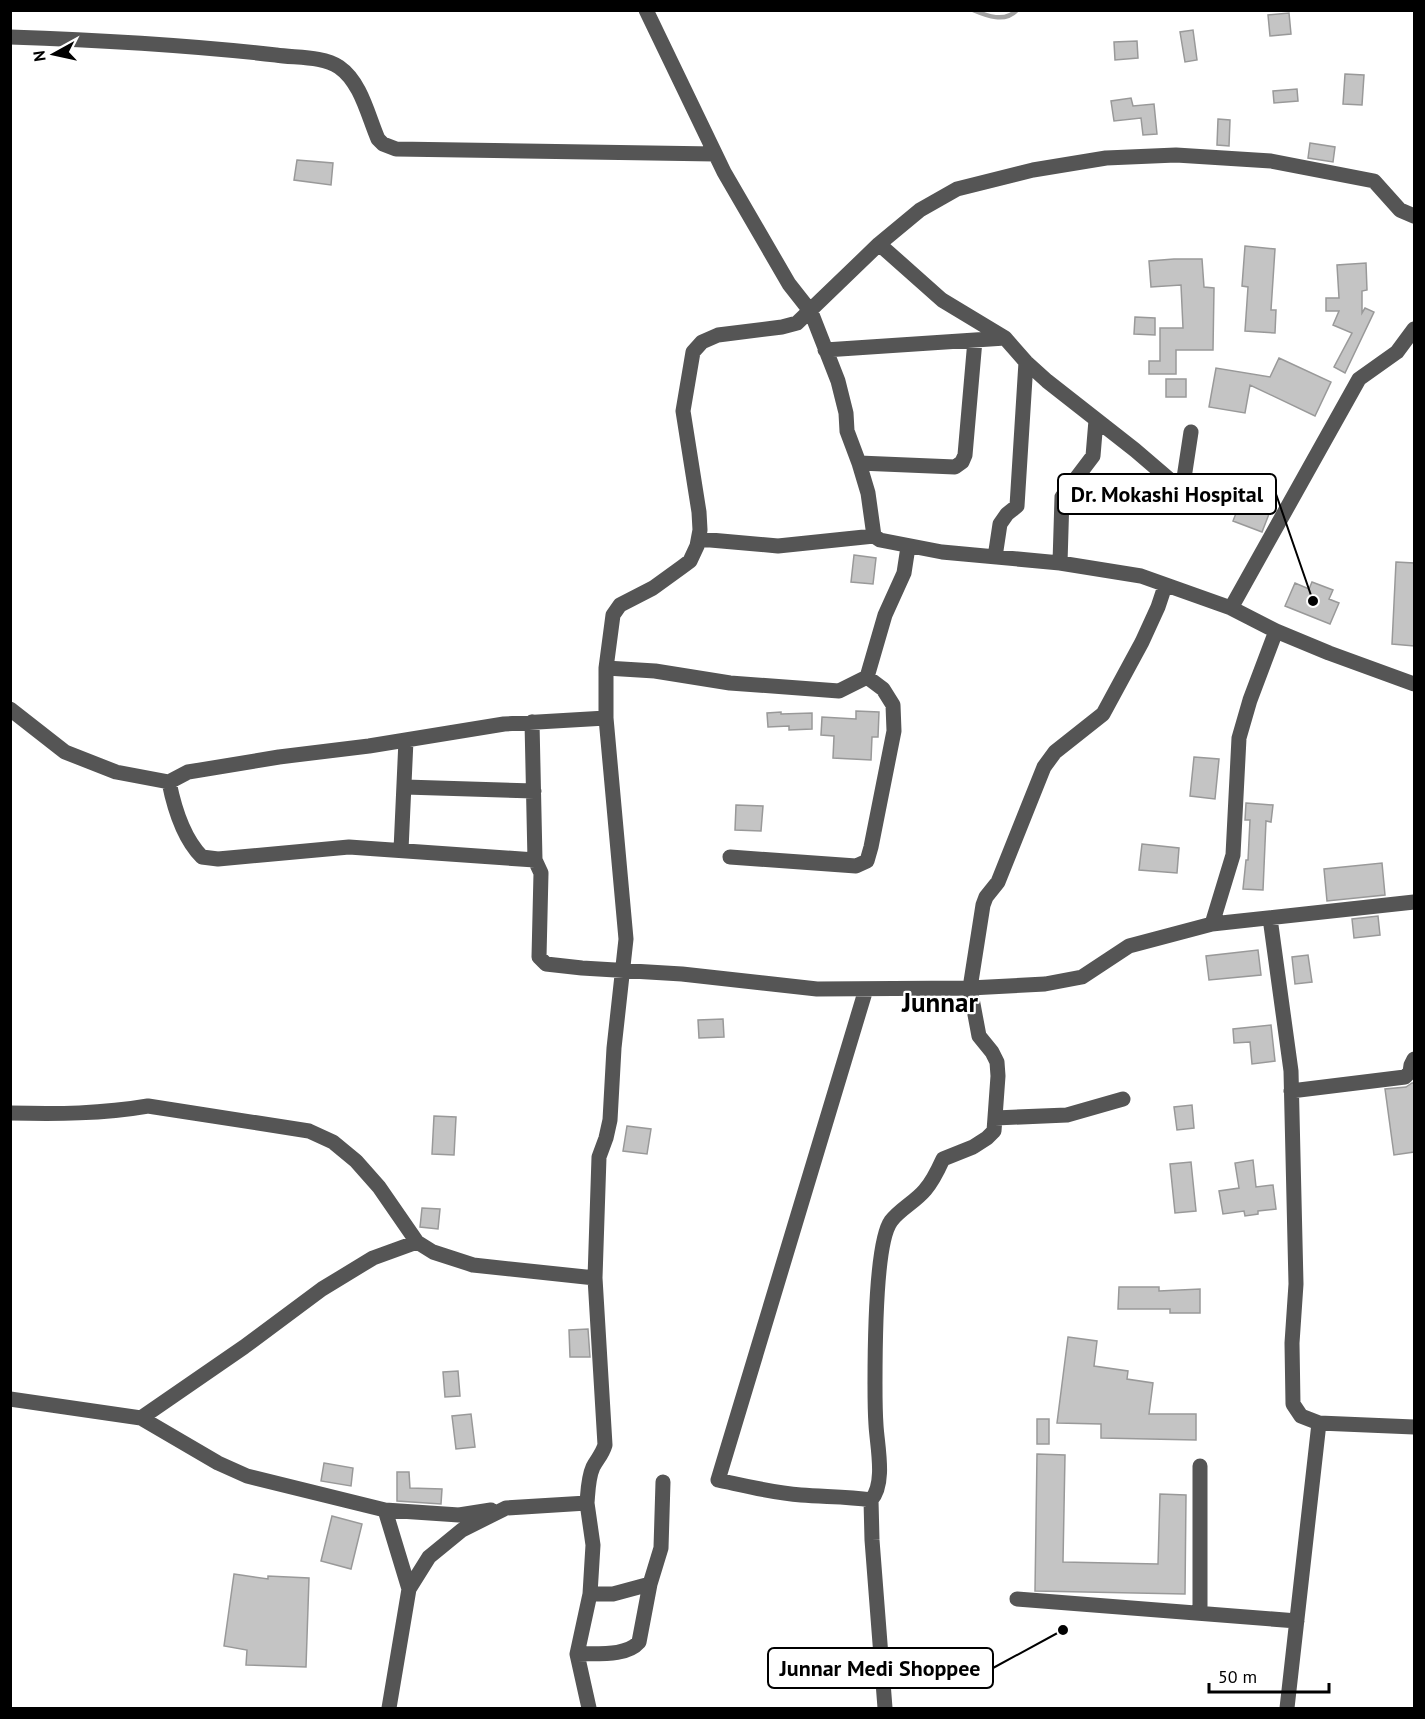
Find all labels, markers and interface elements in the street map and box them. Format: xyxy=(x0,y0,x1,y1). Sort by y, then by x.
north arrow xyxy=(24,24,84,84)
text: N xyxy=(29,49,50,63)
callout: Dr. Mokashi Hospital xyxy=(1058,474,1276,514)
text: Dr. Mokashi Hospital xyxy=(1071,480,1264,508)
district label: Junnar xyxy=(901,985,978,1019)
callout: Junnar Medi Shoppee xyxy=(768,1648,993,1688)
text: Junnar Medi Shoppee xyxy=(779,1654,980,1682)
scale bar xyxy=(1209,1656,1329,1694)
text: 50 m xyxy=(1218,1665,1257,1688)

